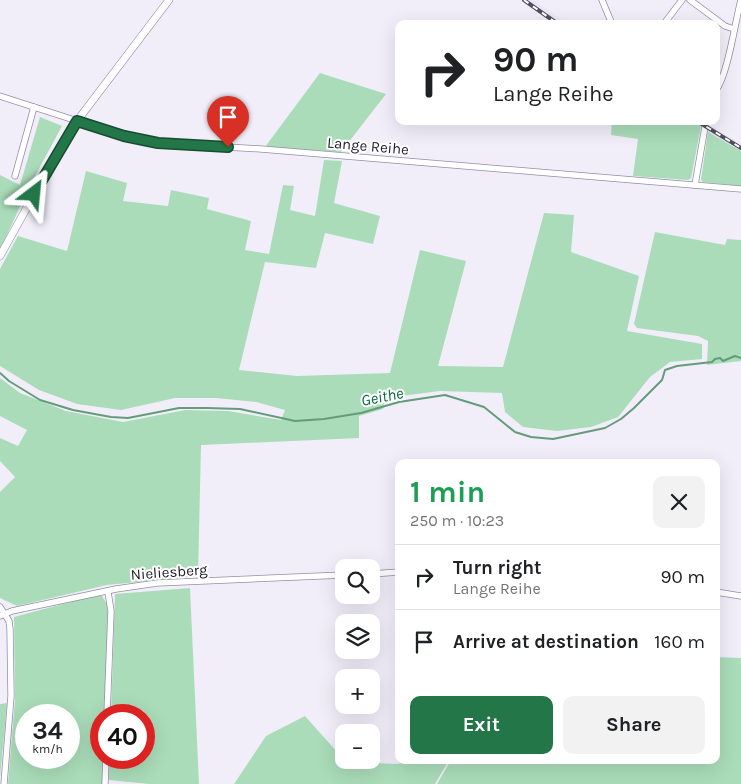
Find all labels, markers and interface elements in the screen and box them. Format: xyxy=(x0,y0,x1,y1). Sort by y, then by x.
text: 90 m xyxy=(493,39,579,80)
icon: right xyxy=(410,40,475,105)
text: Lange Reihe xyxy=(493,81,614,107)
pin xyxy=(207,96,249,147)
icon: arrive xyxy=(214,103,242,131)
street label: Lange Reihe xyxy=(326,133,410,159)
position arrow xyxy=(7,167,59,219)
water label: Geithe xyxy=(359,383,405,410)
text: 1 min xyxy=(410,474,485,510)
button: close xyxy=(653,476,705,528)
text: 250 m · 10:23 xyxy=(410,511,504,530)
text: Turn right xyxy=(453,557,542,579)
map controls xyxy=(335,559,380,769)
button: search xyxy=(335,559,380,604)
street label: Nieliesberg xyxy=(130,560,209,584)
icon: right xyxy=(410,563,438,591)
text: 90 m xyxy=(660,566,705,588)
text: Lange Reihe xyxy=(453,579,541,598)
button: layers xyxy=(335,614,380,659)
icon: arrive xyxy=(410,628,438,656)
text: Arrive at destination xyxy=(453,631,639,653)
text: 160 m xyxy=(654,631,705,653)
button: + xyxy=(335,669,380,714)
button: Exit xyxy=(410,696,553,754)
button: Share xyxy=(563,696,705,754)
speed limit sign: 40 xyxy=(90,704,155,769)
text: 34 xyxy=(32,716,63,745)
button: − xyxy=(335,724,380,769)
text: km/h xyxy=(32,742,63,756)

